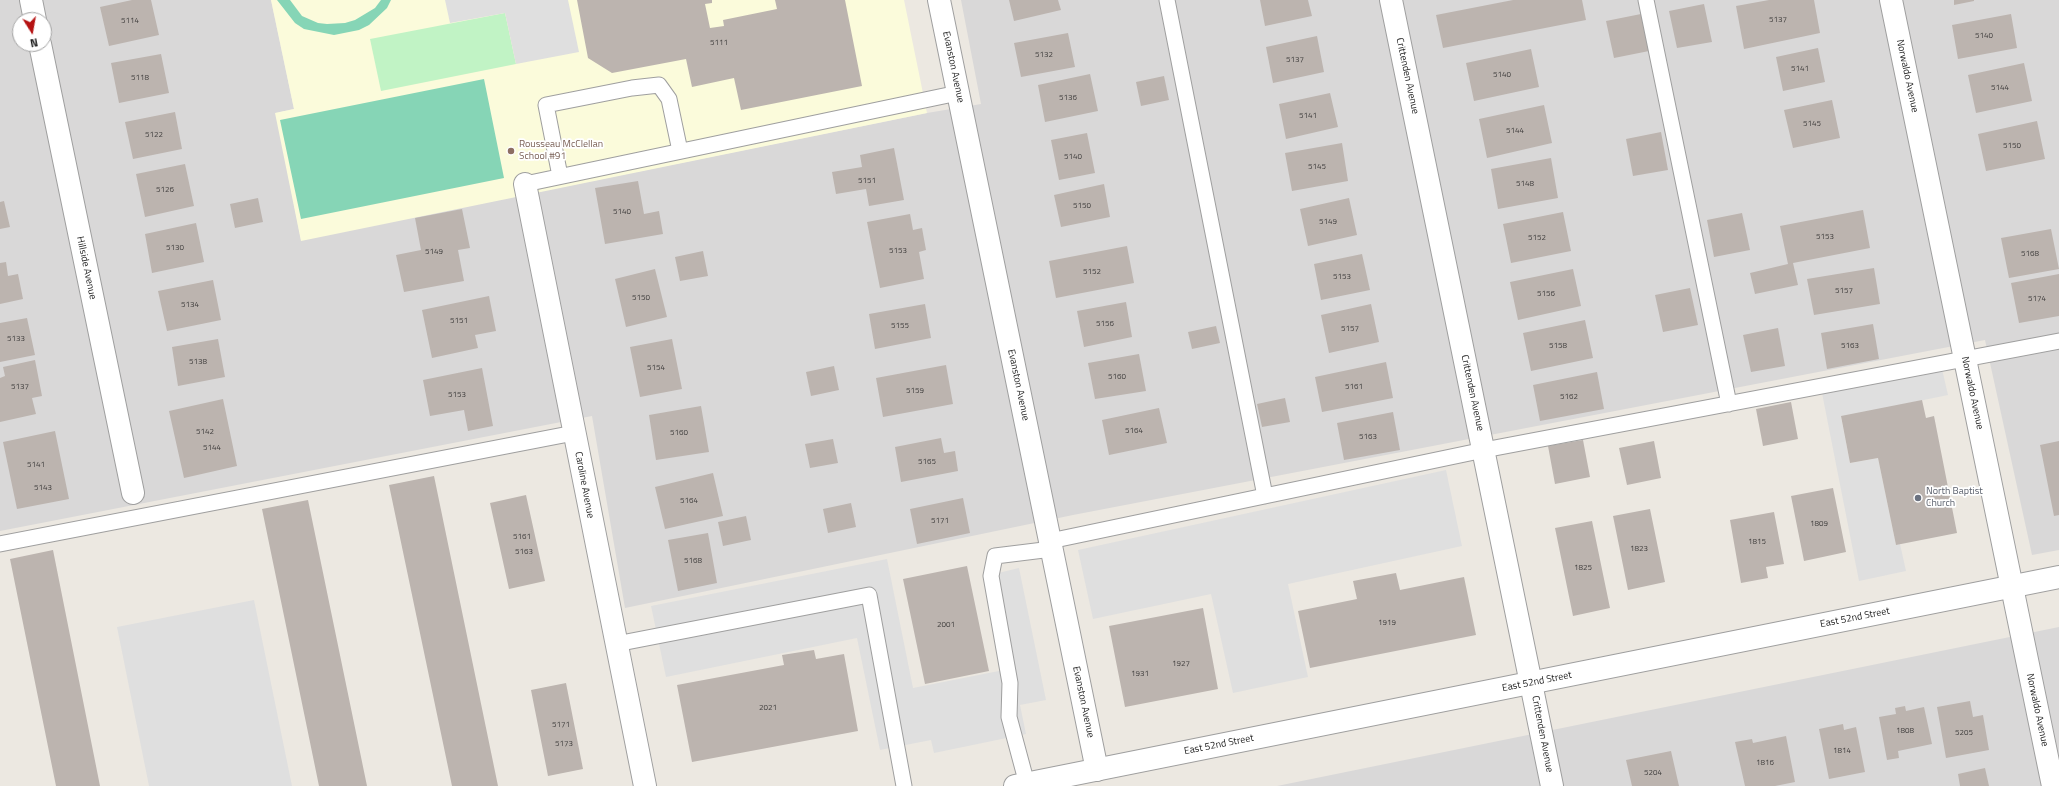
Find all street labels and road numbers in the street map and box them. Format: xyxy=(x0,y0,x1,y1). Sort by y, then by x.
street label: Evanston Avenue xyxy=(940,30,966,104)
street label: Crittenden Avenue xyxy=(1393,37,1421,115)
street label: Norwaldo Avenue xyxy=(1893,38,1921,114)
street label: Hillside Avenue xyxy=(73,235,99,301)
street label: Evanston Avenue xyxy=(1005,348,1031,422)
street label: Crittenden Avenue xyxy=(1458,354,1486,432)
street label: Norwaldo Avenue xyxy=(1958,355,1986,431)
street label: Caroline Avenue xyxy=(572,451,596,519)
street label: East 52nd Street xyxy=(1819,605,1891,631)
street label: Evanston Avenue xyxy=(1070,665,1096,739)
street label: East 52nd Street xyxy=(1501,669,1573,695)
street label: Norwaldo Avenue xyxy=(2023,672,2051,748)
street label: Crittenden Avenue xyxy=(1529,695,1555,773)
street label: East 52nd Street xyxy=(1183,732,1255,758)

